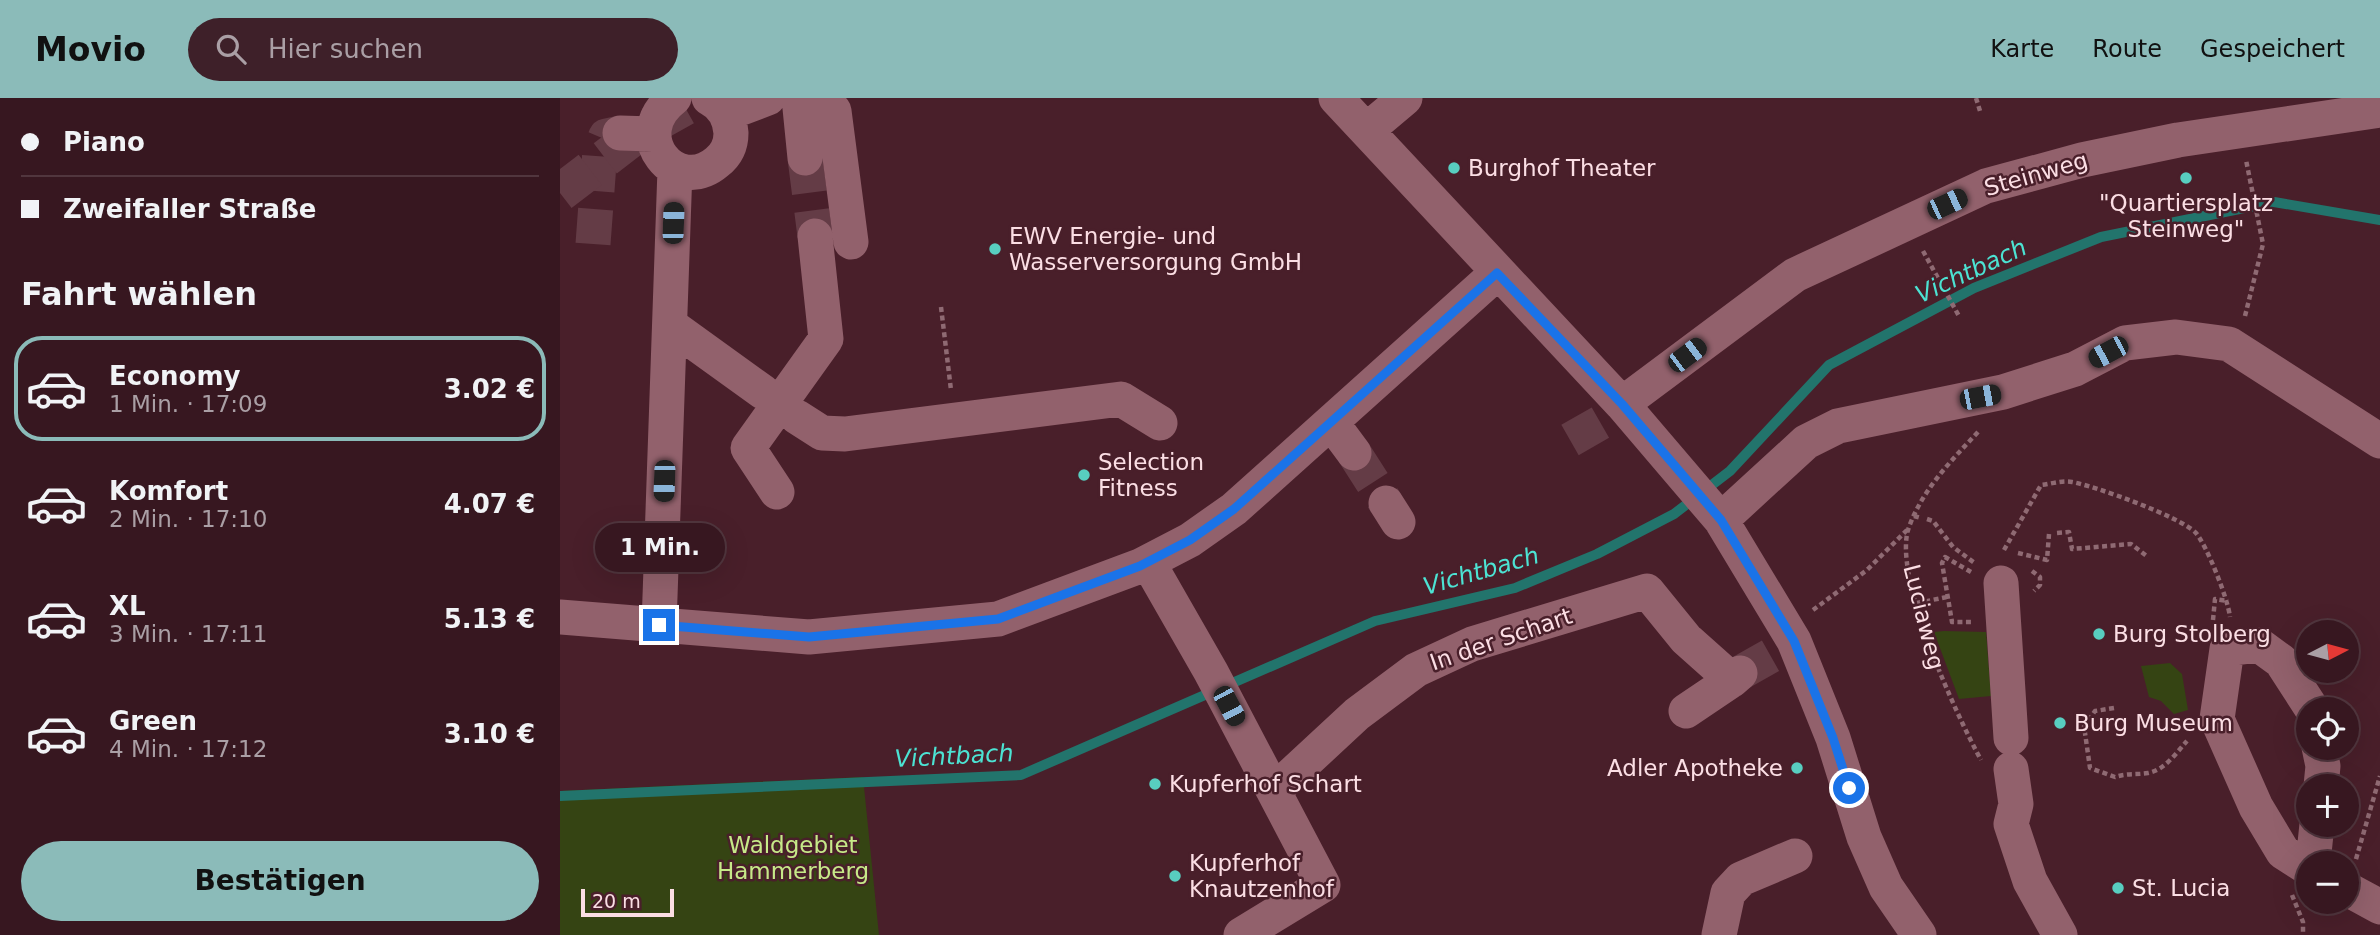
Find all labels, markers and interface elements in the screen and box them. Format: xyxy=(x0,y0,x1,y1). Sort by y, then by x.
search box xyxy=(188,18,678,81)
text: Movio xyxy=(35,30,146,69)
icon: search xyxy=(212,30,250,68)
text: Hier suchen xyxy=(268,34,423,64)
text: Karte xyxy=(1990,35,2054,63)
text: Route xyxy=(2092,35,2162,63)
text: Gespeichert xyxy=(2200,35,2345,63)
text: Piano xyxy=(63,127,145,157)
street label: Steinweg xyxy=(1981,147,2091,201)
place label: Burghof Theater xyxy=(1468,155,1656,181)
marker: Burghof Theater xyxy=(1446,160,1462,176)
marker: "Quartiersplatz Steinweg" xyxy=(2178,170,2194,186)
car xyxy=(1924,186,1971,222)
place label: "Quartiersplatz Steinweg" xyxy=(2099,190,2273,242)
text: Zweifaller Straße xyxy=(63,194,316,224)
car xyxy=(662,202,685,244)
place label: EWV Energie- und Wasserversorgung GmbH xyxy=(1009,223,1302,275)
water label: Vichtbach xyxy=(1911,233,2031,309)
marker: EWV Energie- und Wasserversorgung GmbH xyxy=(987,241,1003,257)
text: Fahrt wählen xyxy=(21,275,257,313)
car xyxy=(2085,333,2132,371)
car xyxy=(1664,334,1711,376)
icon: car xyxy=(25,357,88,420)
text: Economy xyxy=(109,361,240,391)
text: 3.02 € xyxy=(444,374,535,404)
car xyxy=(1958,383,2003,411)
text: 1 Min. · 17:09 xyxy=(109,391,267,417)
place label: Selection Fitness xyxy=(1098,449,1204,501)
car xyxy=(653,460,676,502)
marker: Selection Fitness xyxy=(1076,467,1092,483)
icon: car xyxy=(25,472,88,535)
text: Komfort xyxy=(109,476,228,506)
text: 4.07 € xyxy=(444,489,535,519)
text: 2 Min. · 17:10 xyxy=(109,506,267,532)
callout: 1 Min. xyxy=(594,524,724,573)
text: 1 Min. xyxy=(620,534,700,560)
water label: Vichtbach xyxy=(1420,541,1542,601)
street label: Luciaweg xyxy=(1898,562,1950,672)
icon: car xyxy=(25,587,88,650)
text: XL xyxy=(109,591,146,621)
street label: In der Schart xyxy=(1427,603,1575,675)
text: 5.13 € xyxy=(444,604,535,634)
route end xyxy=(643,609,675,641)
north arrow xyxy=(2296,620,2359,682)
map controls xyxy=(2296,620,2359,914)
text: 3 Min. · 17:11 xyxy=(109,621,267,647)
place label: Burg Stolberg xyxy=(2113,621,2271,647)
marker: Burg Stolberg xyxy=(2091,626,2107,642)
car xyxy=(1210,683,1249,729)
button: locate xyxy=(2296,697,2359,760)
icon: car xyxy=(25,702,88,765)
text: Green xyxy=(109,706,197,736)
place label: Burg Museum xyxy=(2074,710,2233,736)
marker: Burg Museum xyxy=(2052,715,2068,731)
text: 3.10 € xyxy=(444,719,535,749)
text: 4 Min. · 17:12 xyxy=(109,736,267,762)
water label: Vichtbach xyxy=(894,739,1014,773)
place label: Adler Apotheke xyxy=(1607,755,1783,781)
marker: Adler Apotheke xyxy=(1789,760,1805,776)
place label: Kupferhof Schart xyxy=(1169,771,1362,797)
route start xyxy=(1833,772,1865,804)
button: + xyxy=(2296,774,2359,837)
marker: Kupferhof Schart xyxy=(1147,776,1163,792)
park label: Waldgebiet Hammerberg xyxy=(717,832,869,884)
button: Bestätigen xyxy=(21,841,539,921)
place label: Kupferhof Knautzenhof xyxy=(1189,850,1335,902)
button: − xyxy=(2296,851,2359,914)
marker: Kupferhof Knautzenhof xyxy=(1167,868,1183,884)
place label: St. Lucia xyxy=(2132,875,2230,901)
marker: St. Lucia xyxy=(2110,880,2126,896)
scale bar xyxy=(581,886,674,918)
text: 20 m xyxy=(592,890,641,912)

